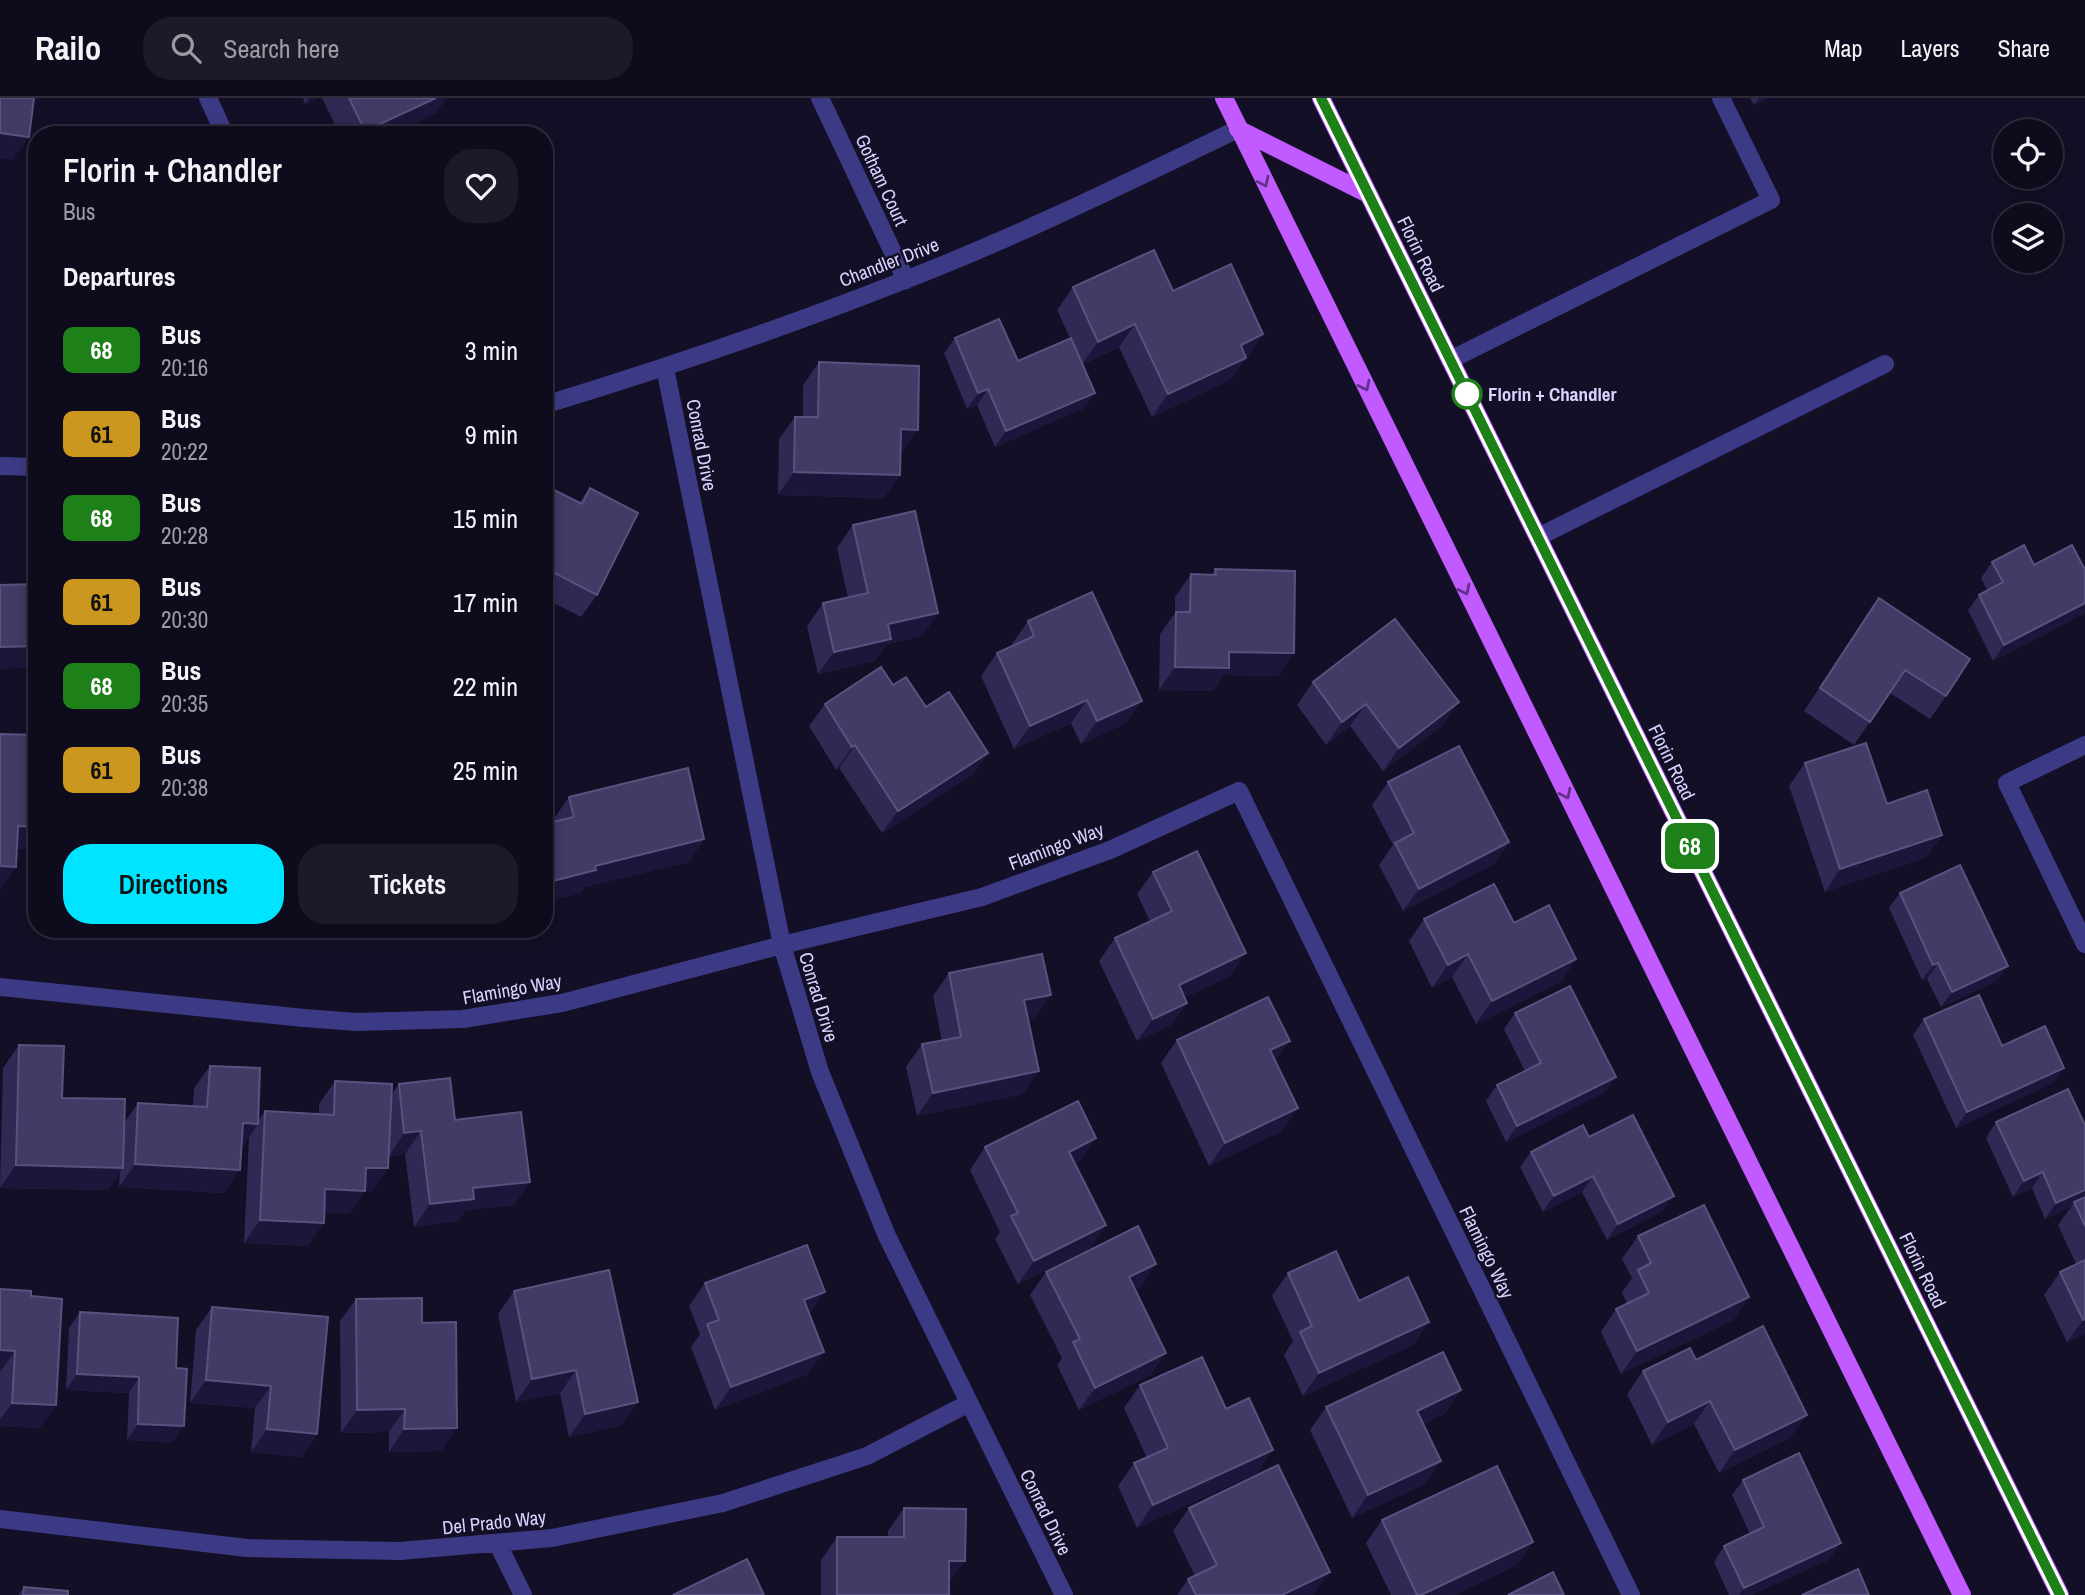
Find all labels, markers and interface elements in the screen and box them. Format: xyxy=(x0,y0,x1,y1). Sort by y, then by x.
search box xyxy=(143,17,633,80)
text: Railo xyxy=(35,26,101,70)
icon: search xyxy=(167,29,205,67)
text: Search here xyxy=(223,31,339,66)
text: Map xyxy=(1824,32,1862,64)
text: Layers xyxy=(1900,32,1959,64)
text: Share xyxy=(1997,32,2050,64)
map controls xyxy=(1993,119,2063,273)
button: locate xyxy=(1993,119,2063,189)
street label: Gotham Court xyxy=(850,130,915,230)
text: Florin + Chandler xyxy=(63,148,282,192)
button: heart xyxy=(444,149,518,223)
one-way arrow xyxy=(1256,175,1270,187)
text: Bus xyxy=(63,196,96,227)
button: layers xyxy=(1993,203,2063,273)
street label: Florin Road xyxy=(1391,212,1451,296)
street label: Chandler Drive xyxy=(835,231,943,293)
text: Departures xyxy=(63,259,176,294)
text: Bus xyxy=(161,317,201,352)
text: 3 min xyxy=(465,333,518,368)
text: 68 xyxy=(91,334,112,366)
text: 20:16 xyxy=(161,352,208,383)
one-way arrow xyxy=(1356,379,1370,391)
marker: Florin + Chandler xyxy=(1452,379,1482,409)
place label: Florin + Chandler xyxy=(1488,381,1617,407)
street label: Conrad Drive xyxy=(680,397,724,493)
text: Bus xyxy=(161,401,201,436)
text: 9 min xyxy=(465,417,518,452)
text: 61 xyxy=(91,418,112,450)
text: 20:22 xyxy=(161,436,208,467)
text: Bus xyxy=(161,485,201,520)
text: 15 min xyxy=(453,501,518,536)
text: 68 xyxy=(91,502,112,534)
text: 20:28 xyxy=(161,520,208,551)
text: Bus xyxy=(161,569,201,604)
one-way arrow xyxy=(1457,583,1471,595)
text: 17 min xyxy=(453,585,518,620)
text: 61 xyxy=(91,586,112,618)
text: 20:30 xyxy=(161,604,208,635)
text: Bus xyxy=(161,653,201,688)
text: 22 min xyxy=(453,669,518,704)
text: 68 xyxy=(91,670,112,702)
text: 20:35 xyxy=(161,688,208,719)
street label: Florin Road xyxy=(1642,720,1702,804)
text: Bus xyxy=(161,737,201,772)
text: 25 min xyxy=(453,753,518,788)
text: 61 xyxy=(91,754,112,786)
text: 20:38 xyxy=(161,772,208,803)
one-way arrow xyxy=(1558,787,1572,799)
street label: Flamingo Way xyxy=(1005,816,1107,876)
line badge: 68 xyxy=(1658,823,1722,869)
text: 68 xyxy=(1679,830,1701,862)
button: Directions xyxy=(63,844,284,924)
button: Tickets xyxy=(298,844,518,924)
street label: Conrad Drive xyxy=(793,949,845,1045)
street label: Flamingo Way xyxy=(461,967,564,1010)
street label: Flamingo Way xyxy=(1453,1201,1521,1303)
street label: Florin Road xyxy=(1893,1228,1953,1312)
street label: Conrad Drive xyxy=(1014,1465,1078,1559)
street label: Del Prado Way xyxy=(441,1504,547,1540)

